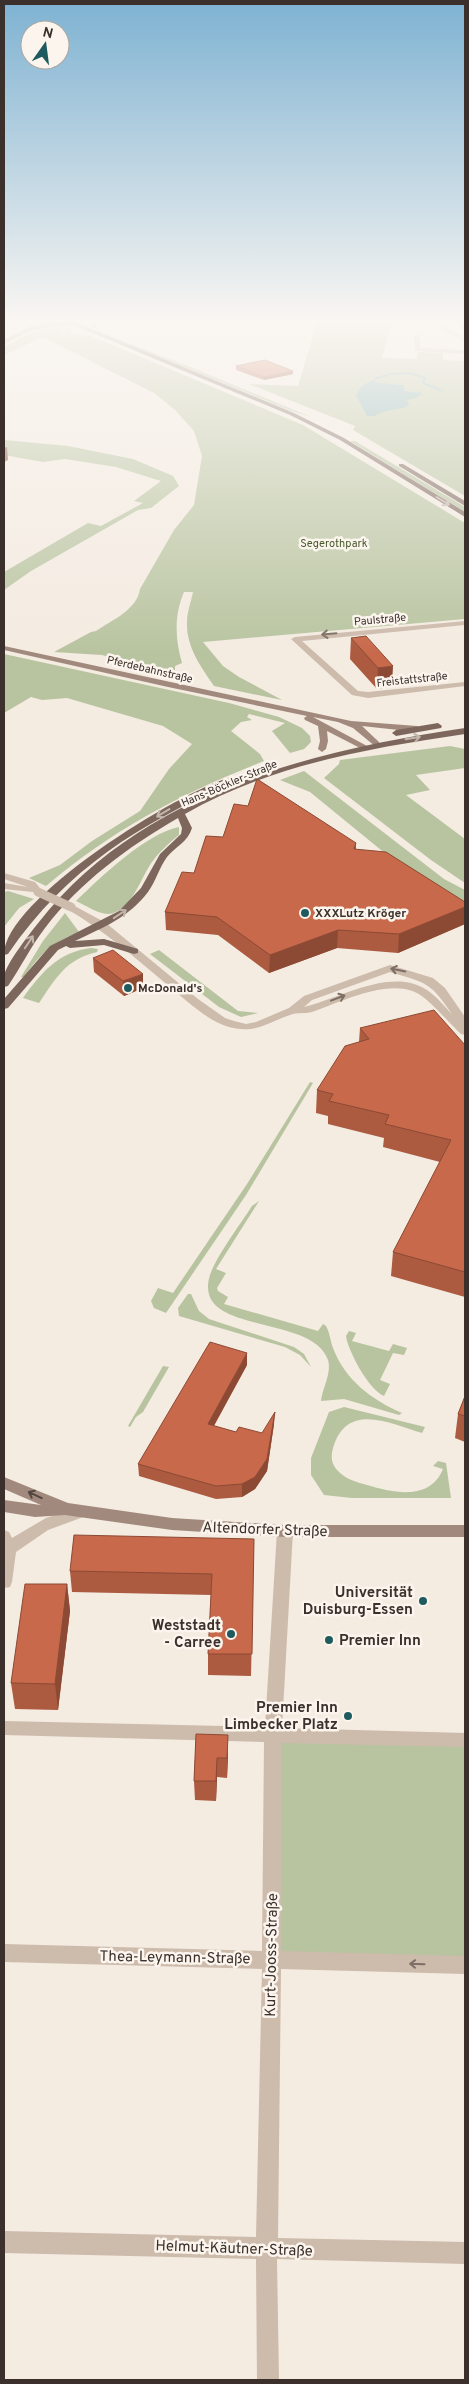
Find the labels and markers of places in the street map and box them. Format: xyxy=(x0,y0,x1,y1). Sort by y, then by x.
place label: XXXLutz Kröger xyxy=(315,906,406,922)
marker: XXXLutz Kröger xyxy=(299,907,311,919)
place label: McDonald's xyxy=(138,981,202,997)
marker: McDonald's xyxy=(122,982,134,994)
place label: Universität Duisburg-Essen xyxy=(303,1584,413,1620)
marker: Universität Duisburg-Essen xyxy=(417,1595,429,1607)
place label: Weststadt - Carree xyxy=(152,1617,221,1653)
marker: Weststadt - Carree xyxy=(225,1628,237,1640)
place label: Premier Inn xyxy=(339,1632,421,1651)
marker: Premier Inn xyxy=(323,1634,335,1646)
place label: Premier Inn Limbecker Platz xyxy=(224,1699,338,1735)
marker: Premier Inn Limbecker Platz xyxy=(342,1710,354,1722)

